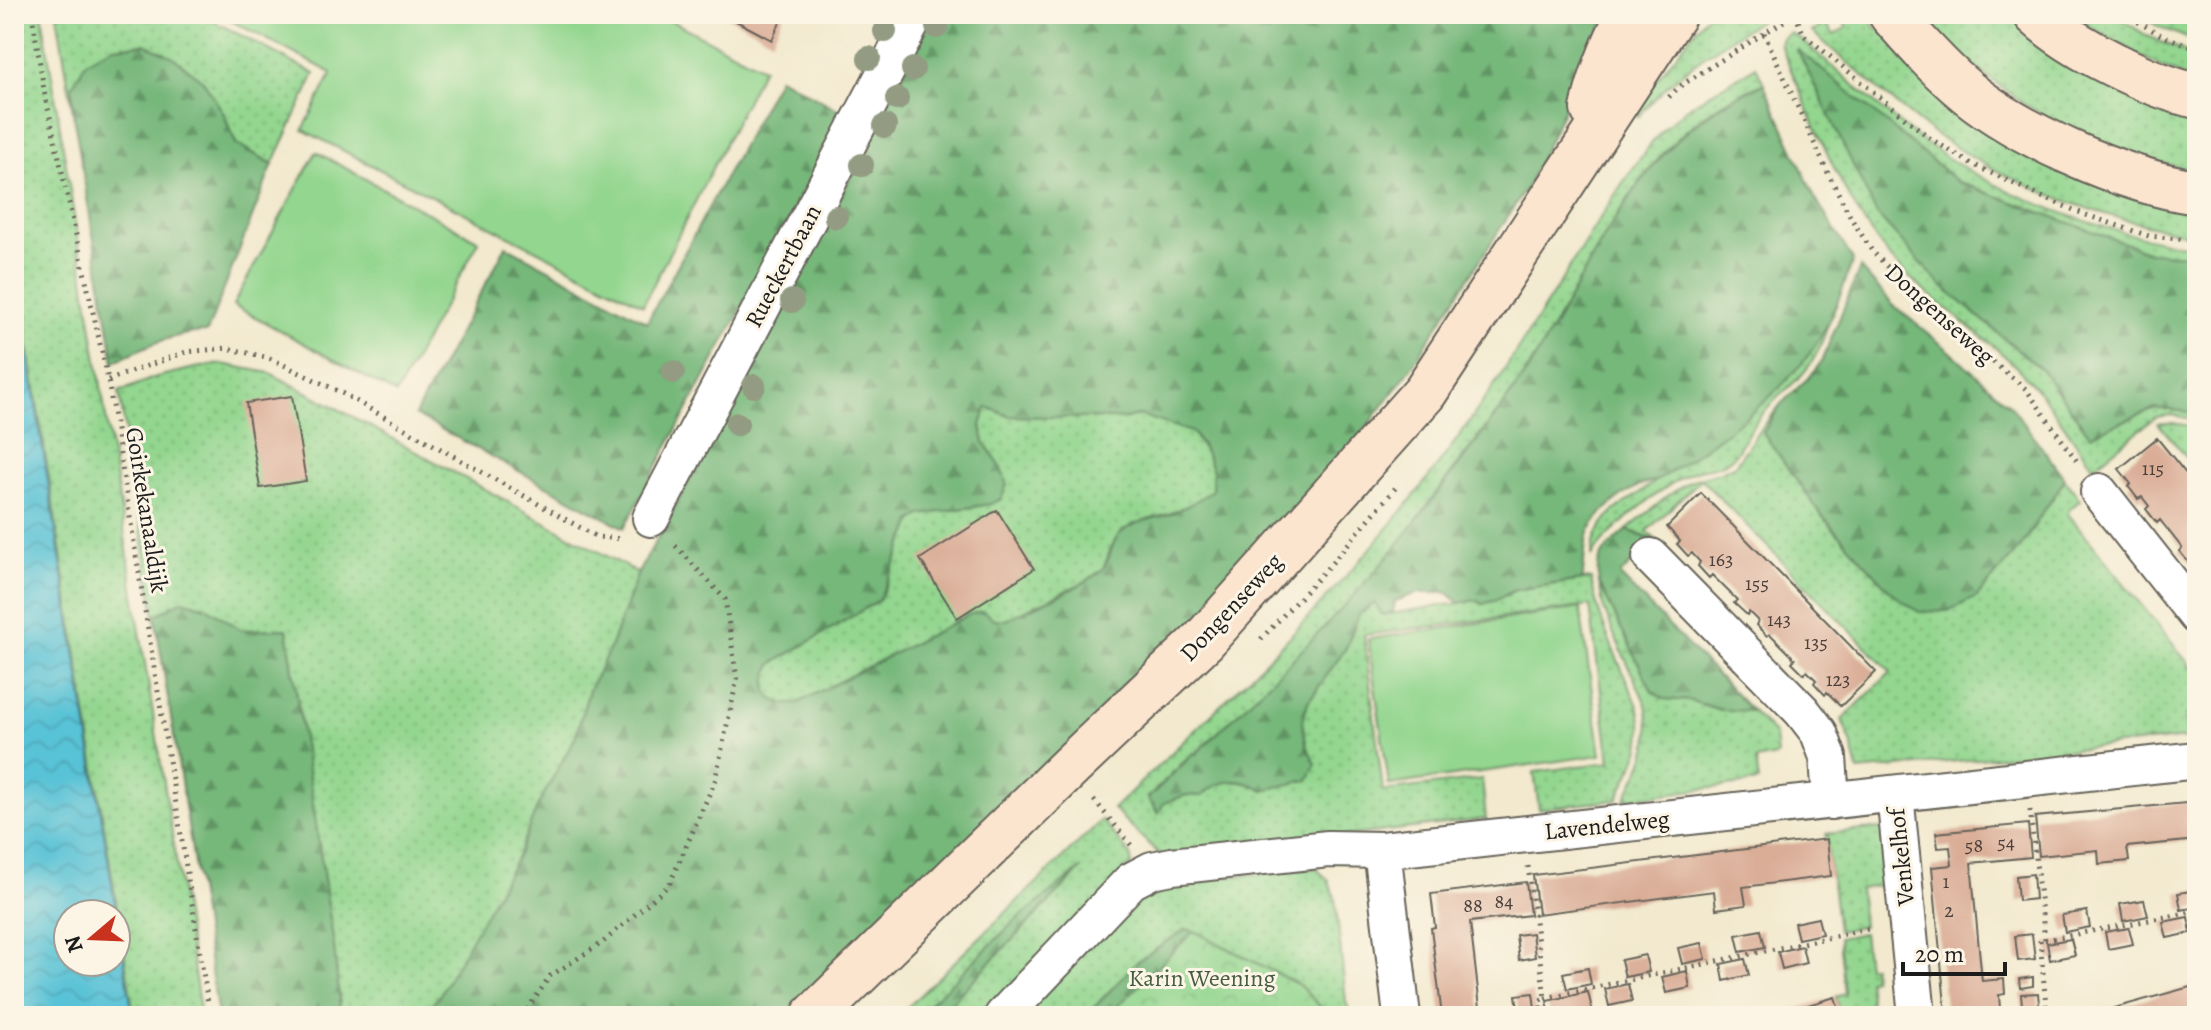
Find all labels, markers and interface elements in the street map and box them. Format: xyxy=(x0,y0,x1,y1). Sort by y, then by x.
street label: Rueckertbaan xyxy=(737,199,829,333)
street label: Dongenseweg xyxy=(1878,256,2002,372)
street label: Goirkekanaaldijk xyxy=(118,425,176,595)
house number: 115 xyxy=(2142,455,2164,482)
street label: Dongenseweg xyxy=(1172,546,1290,668)
house number: 163 xyxy=(1709,546,1733,573)
house number: 155 xyxy=(1745,570,1769,597)
house number: 143 xyxy=(1767,606,1791,633)
house number: 135 xyxy=(1804,629,1828,656)
house number: 123 xyxy=(1826,666,1850,693)
street label: Lavendelweg xyxy=(1543,803,1671,847)
street label: Venkelhof xyxy=(1880,804,1922,908)
house number: 54 xyxy=(1997,829,2015,856)
house number: 58 xyxy=(1965,832,1983,859)
house number: 1 xyxy=(1943,868,1950,895)
house number: 84 xyxy=(1495,888,1513,915)
house number: 88 xyxy=(1463,892,1483,919)
house number: 2 xyxy=(1944,897,1954,924)
north arrow xyxy=(52,898,132,978)
scale bar xyxy=(1903,926,2005,976)
text: N xyxy=(57,932,91,957)
text: 20 m xyxy=(1915,938,1964,970)
park label: Karin Weening xyxy=(1128,962,1276,994)

